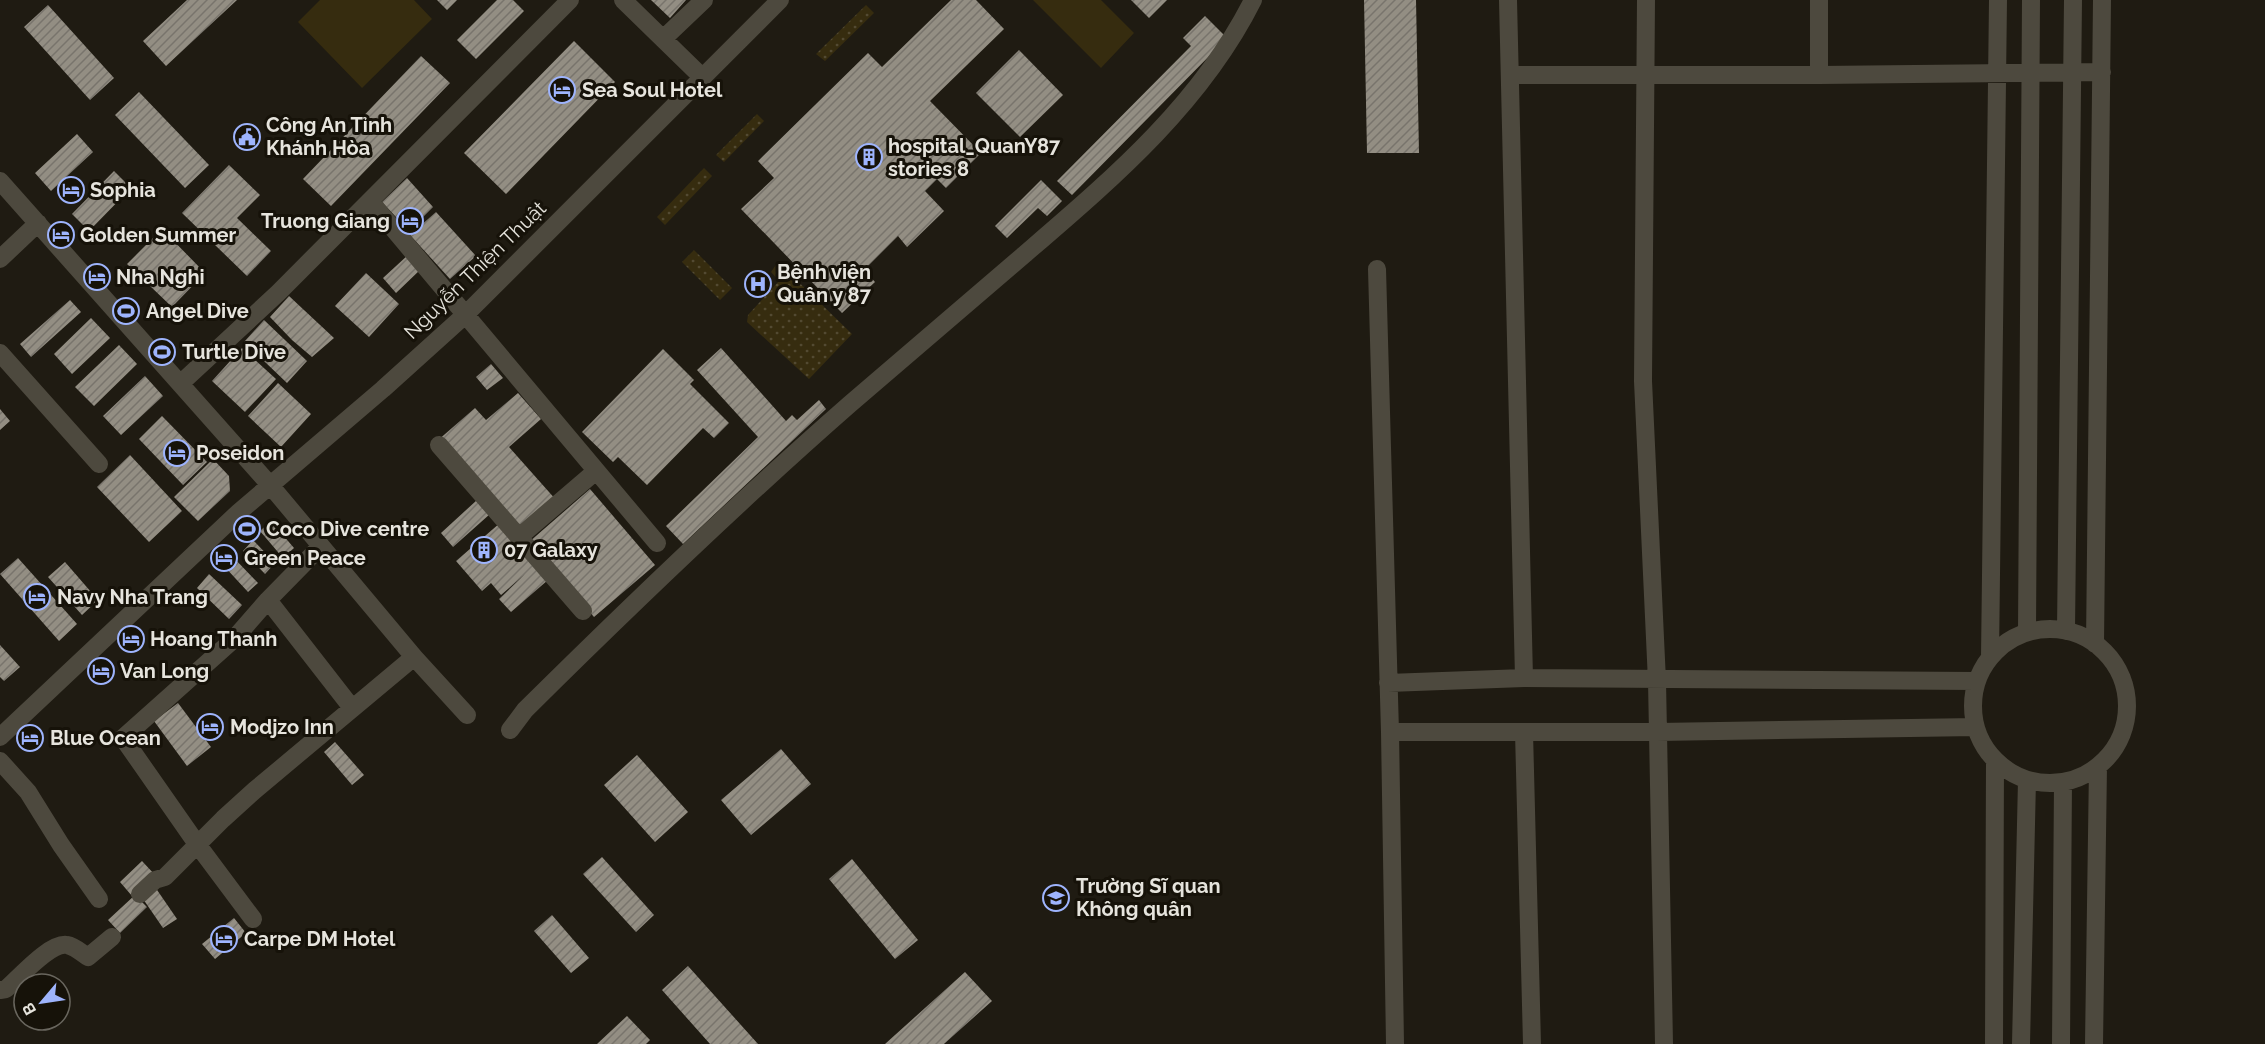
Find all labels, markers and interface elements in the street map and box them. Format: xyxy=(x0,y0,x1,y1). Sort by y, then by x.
hotel icon: Sea Soul Hotel xyxy=(547,75,577,105)
place label: Sea Soul Hotel xyxy=(582,78,723,102)
place label: Công An Tỉnh Khánh Hòa xyxy=(266,113,392,160)
public building icon: Công An Tỉnh Khánh Hòa xyxy=(232,122,262,152)
place label: hospital_QuanY87 stories 8 xyxy=(888,134,1061,181)
building icon: hospital_QuanY87 stories 8 xyxy=(854,142,884,172)
hotel icon: Sophia xyxy=(56,175,86,205)
place label: Sophia xyxy=(90,178,156,202)
street label: Nguyễn Thiện Thuật xyxy=(399,196,551,344)
hotel icon: Truong Giang xyxy=(395,206,425,236)
place label: Truong Giang xyxy=(261,209,390,233)
hotel icon: Golden Summer xyxy=(46,220,76,250)
place label: Golden Summer xyxy=(80,223,237,247)
place label: Bệnh viện Quân y 87 xyxy=(777,260,872,307)
hotel icon: Nha Nghi xyxy=(82,262,112,292)
place label: Nha Nghi xyxy=(116,265,205,289)
hospital icon: Bệnh viện Quân y 87 xyxy=(743,269,773,299)
sports icon: Angel Dive xyxy=(111,296,141,326)
place label: Angel Dive xyxy=(146,299,249,323)
sports icon: Turtle Dive xyxy=(147,337,177,367)
place label: Turtle Dive xyxy=(182,340,286,364)
hotel icon: Poseidon xyxy=(162,438,192,468)
place label: Poseidon xyxy=(196,441,284,465)
sports icon: Coco Dive centre xyxy=(232,514,262,544)
place label: Coco Dive centre xyxy=(266,517,429,541)
building icon: 07 Galaxy xyxy=(469,535,499,565)
place label: 07 Galaxy xyxy=(504,538,598,562)
hotel icon: Green Peace xyxy=(209,543,239,573)
place label: Green Peace xyxy=(244,546,366,570)
hotel icon: Navy Nha Trang xyxy=(22,582,52,612)
place label: Navy Nha Trang xyxy=(57,585,208,609)
hotel icon: Hoang Thanh xyxy=(116,624,146,654)
place label: Hoang Thanh xyxy=(150,627,277,651)
hotel icon: Van Long xyxy=(86,656,116,686)
place label: Van Long xyxy=(120,659,209,683)
hotel icon: Modjzo Inn xyxy=(195,712,225,742)
place label: Modjzo Inn xyxy=(230,715,334,739)
hotel icon: Blue Ocean xyxy=(15,723,45,753)
place label: Blue Ocean xyxy=(50,726,161,750)
place label: Trường Sĩ quan Không quân xyxy=(1076,874,1221,921)
school or university icon: Trường Sĩ quan Không quân xyxy=(1041,883,1071,913)
hotel icon: Carpe DM Hotel xyxy=(209,924,239,954)
place label: Carpe DM Hotel xyxy=(244,927,396,951)
north arrow xyxy=(12,972,72,1032)
text: B xyxy=(18,1000,40,1018)

